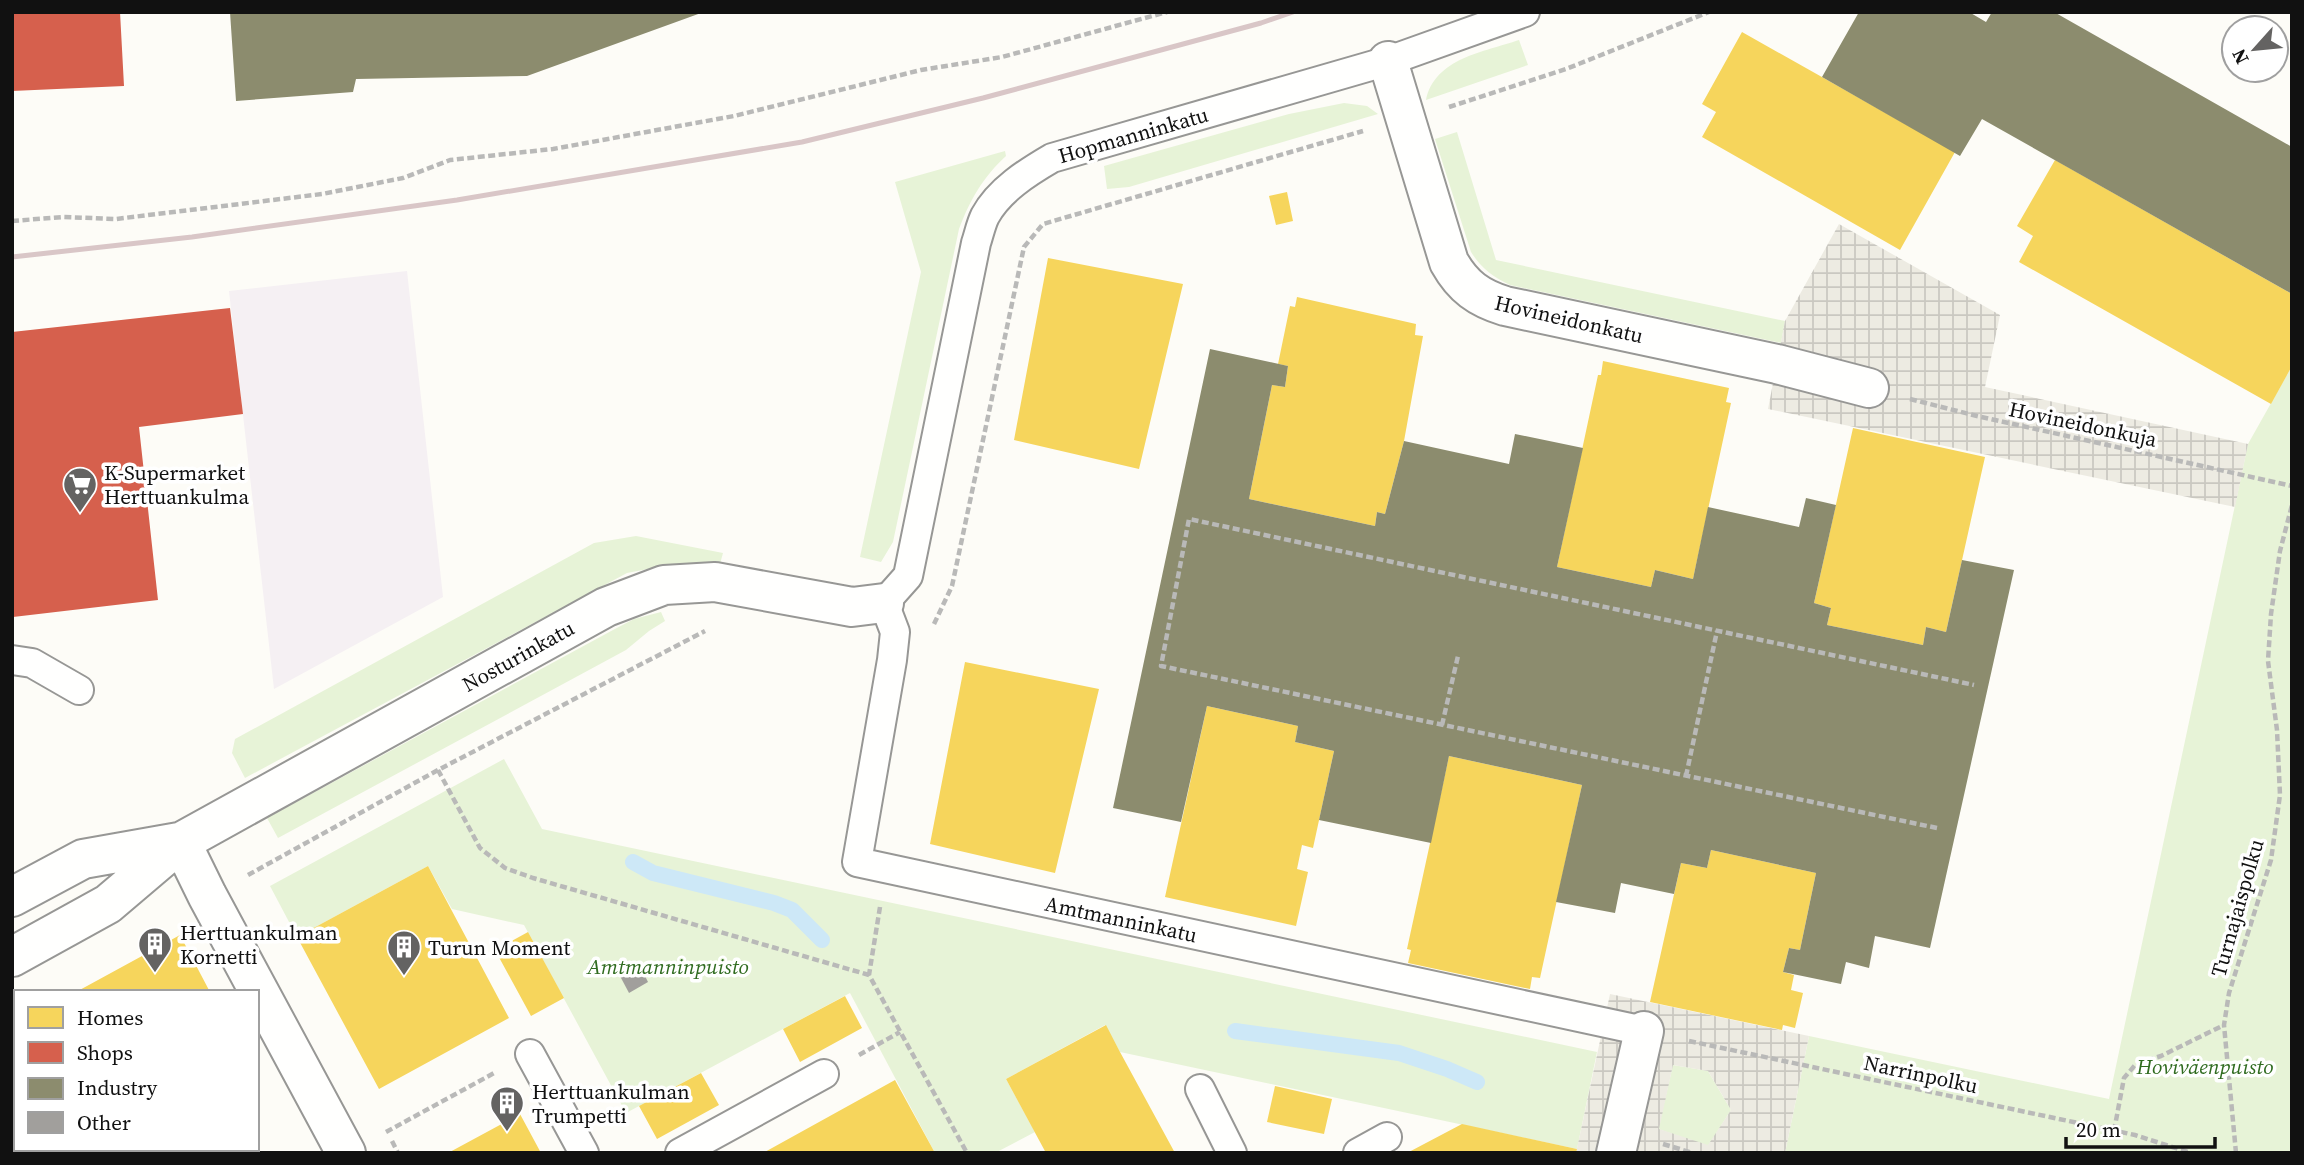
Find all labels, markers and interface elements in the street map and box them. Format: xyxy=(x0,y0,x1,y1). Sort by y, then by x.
north arrow xyxy=(2220,14,2290,84)
text: N xyxy=(2225,45,2255,69)
street label: Hopmanninkatu xyxy=(1055,100,1211,170)
street label: Hovineidonkatu xyxy=(1492,288,1646,350)
street label: Hovineidonkuja xyxy=(2006,394,2160,454)
place label: K-Supermarket Herttuankulma xyxy=(104,458,249,511)
supermarket icon: K-Supermarket Herttuankulma xyxy=(61,465,99,514)
street label: Nosturinkatu xyxy=(457,613,579,699)
street label: Turnajaispolku xyxy=(2203,836,2271,980)
street label: Amtmanninkatu xyxy=(1042,889,1200,949)
place label: Herttuankulman Kornetti xyxy=(180,918,338,971)
building icon: Herttuankulman Kornetti xyxy=(136,925,174,974)
building icon: Turun Moment xyxy=(385,928,423,977)
place label: Turun Moment xyxy=(428,933,571,962)
park label: Amtmanninpuisto xyxy=(586,952,749,981)
legend xyxy=(14,990,259,1151)
text: Homes xyxy=(77,1003,143,1032)
text: Shops xyxy=(77,1038,133,1067)
street label: Narrinpolku xyxy=(1861,1048,1981,1100)
park label: Hoviväenpuisto xyxy=(2135,1052,2274,1081)
text: Industry xyxy=(77,1073,157,1102)
place label: Herttuankulman Trumpetti xyxy=(532,1077,690,1130)
building icon: Herttuankulman Trumpetti xyxy=(488,1084,526,1133)
scale bar xyxy=(2066,1106,2215,1150)
text: Other xyxy=(77,1108,131,1137)
text: 20 m xyxy=(2076,1115,2121,1144)

